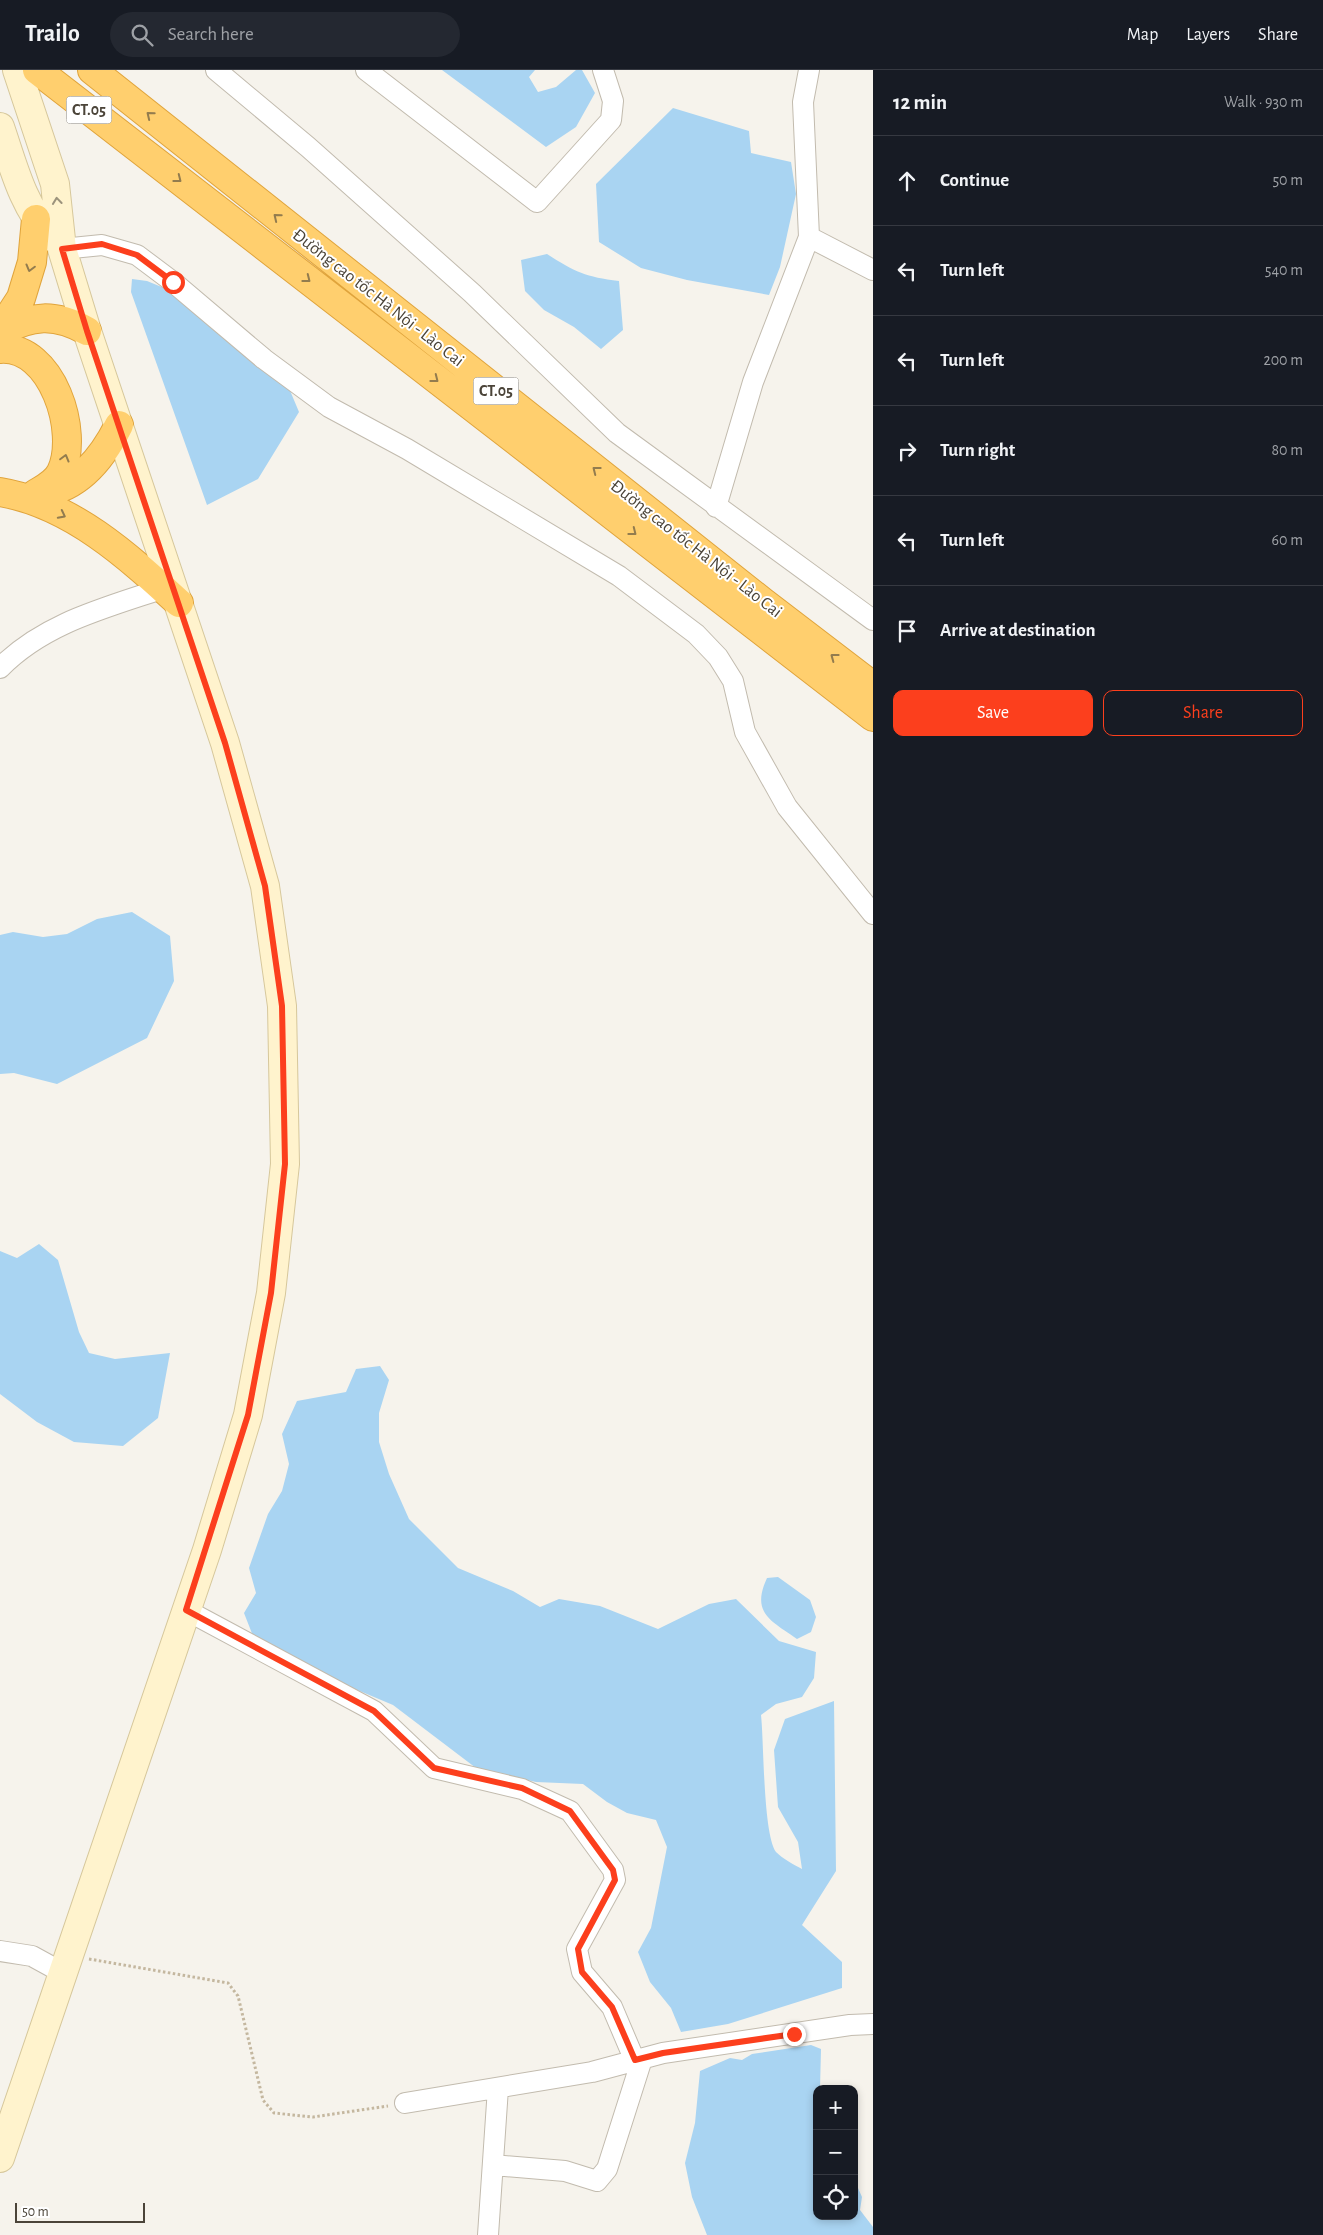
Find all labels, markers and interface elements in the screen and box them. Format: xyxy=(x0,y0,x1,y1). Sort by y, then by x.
search box xyxy=(110,12,460,57)
icon: search xyxy=(128,21,156,49)
text: Trailo xyxy=(25,22,80,46)
text: Search here xyxy=(168,25,254,44)
text: Map xyxy=(1127,26,1158,44)
text: Layers xyxy=(1186,26,1230,44)
text: Share xyxy=(1258,26,1298,44)
text: 12 min xyxy=(893,92,947,113)
text: Walk · 930 m xyxy=(1224,94,1303,110)
road number: CT.05 xyxy=(66,96,112,124)
one-way arrow xyxy=(147,113,156,121)
icon: ahead xyxy=(893,167,921,195)
text: Continue xyxy=(940,171,1009,190)
text: 50 m xyxy=(1272,172,1303,188)
one-way arrow xyxy=(173,174,182,183)
one-way arrow xyxy=(52,196,63,204)
one-way arrow xyxy=(274,214,283,222)
street label: Đường cao tốc Hà Nội - Lào Cai xyxy=(289,225,468,370)
icon: left xyxy=(893,257,921,285)
text: Turn left xyxy=(940,261,1004,280)
text: 540 m xyxy=(1265,262,1303,278)
one-way arrow xyxy=(25,263,36,272)
route start xyxy=(162,271,185,294)
one-way arrow xyxy=(301,274,310,283)
icon: left xyxy=(893,347,921,375)
text: Turn left xyxy=(940,351,1004,370)
text: 200 m xyxy=(1263,352,1303,368)
one-way arrow xyxy=(429,373,439,382)
road number: CT.05 xyxy=(474,378,518,404)
icon: right xyxy=(893,437,921,465)
text: Turn right xyxy=(940,441,1015,460)
text: 80 m xyxy=(1272,442,1303,458)
one-way arrow xyxy=(59,454,70,463)
one-way arrow xyxy=(593,468,602,476)
street label: Đường cao tốc Hà Nội - Lào Cai xyxy=(607,476,786,621)
one-way arrow xyxy=(57,509,66,519)
one-way arrow xyxy=(627,526,637,535)
icon: left xyxy=(893,527,921,555)
text: Turn left xyxy=(940,531,1004,550)
text: 60 m xyxy=(1272,532,1303,548)
icon: arrive xyxy=(893,617,921,645)
text: Arrive at destination xyxy=(940,621,1096,640)
one-way arrow xyxy=(831,654,840,662)
button: Save xyxy=(893,690,1093,736)
button: Share xyxy=(1103,690,1303,736)
route end xyxy=(783,2023,806,2046)
map controls xyxy=(813,2085,858,2220)
button: + xyxy=(813,2085,858,2130)
button: − xyxy=(813,2130,858,2175)
button: locate xyxy=(813,2175,858,2220)
scale bar xyxy=(15,2200,145,2223)
text: 50 m xyxy=(22,2205,49,2219)

